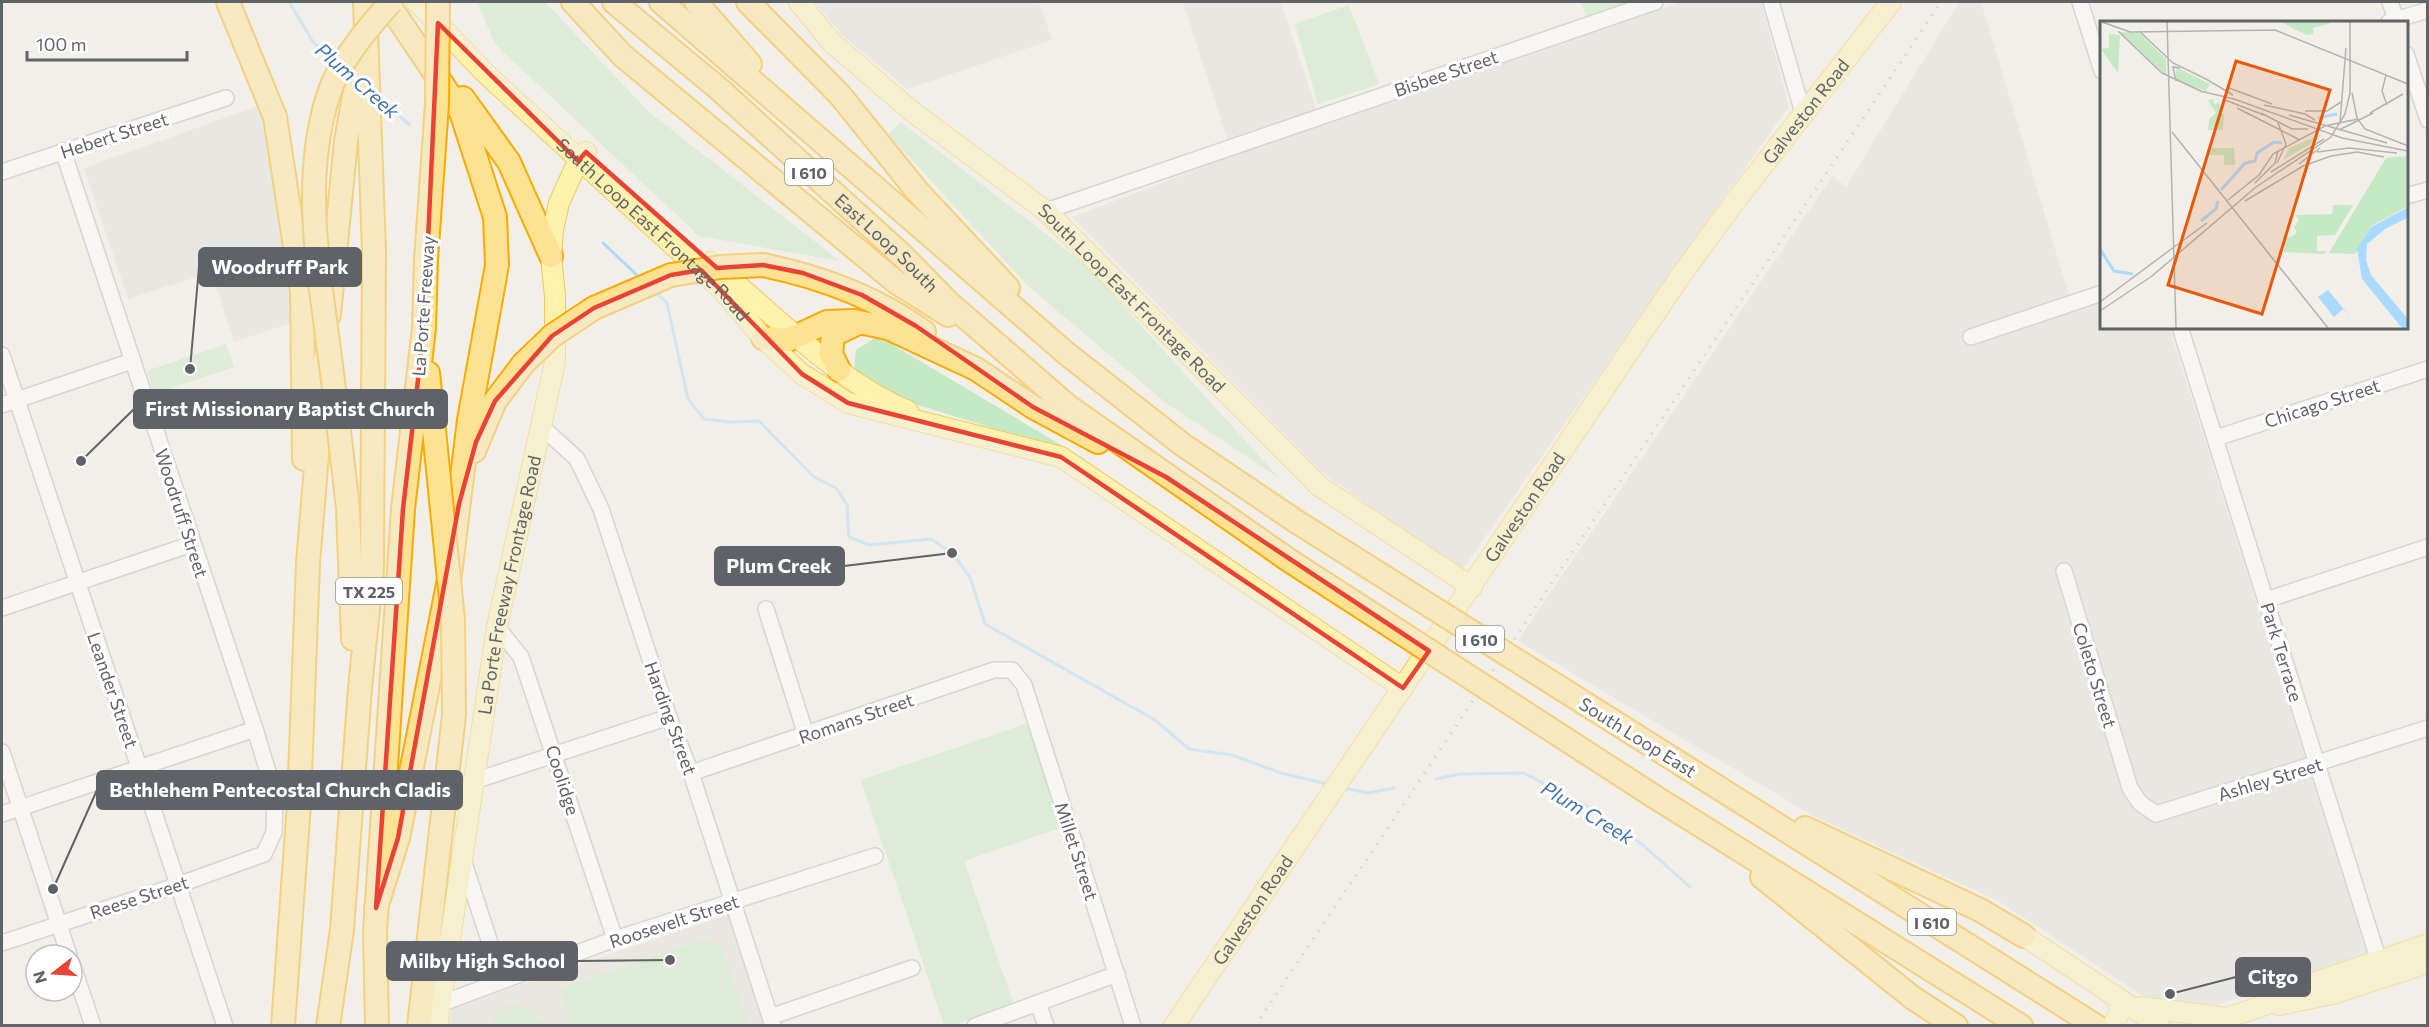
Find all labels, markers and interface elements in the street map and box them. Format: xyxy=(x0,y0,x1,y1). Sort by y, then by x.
inset map xyxy=(2100,21,2408,328)
scale bar xyxy=(27,24,188,62)
text: 100 m xyxy=(36,33,86,55)
water label: Plum Creek xyxy=(311,37,406,124)
street label: Bisbee Street xyxy=(1391,45,1501,101)
street label: Galveston Road xyxy=(1758,54,1854,168)
street label: Hebert Street xyxy=(57,107,171,163)
street label: South Loop East Frontage Road xyxy=(552,133,754,325)
road number: I 610 xyxy=(785,159,833,185)
street label: East Loop South xyxy=(830,189,943,297)
street label: South Loop East Frontage Road xyxy=(1034,198,1230,397)
street label: La Porte Freeway xyxy=(407,235,439,377)
callout: Woodruff Park xyxy=(199,248,361,286)
text: Woodruff Park xyxy=(211,254,349,278)
street label: Chicago Street xyxy=(2261,374,2383,432)
callout: First Missionary Baptist Church xyxy=(134,390,447,428)
text: First Missionary Baptist Church xyxy=(145,396,435,420)
street label: Woodruff Street xyxy=(151,446,213,580)
street label: Galveston Road xyxy=(1479,448,1569,566)
street label: La Porte Freeway Frontage Road xyxy=(473,453,545,716)
callout: Plum Creek xyxy=(715,547,844,585)
text: Plum Creek xyxy=(726,553,832,577)
road number: TX 225 xyxy=(336,578,402,604)
street label: Park Terrace xyxy=(2256,600,2308,704)
street label: Coleto Street xyxy=(2068,619,2122,731)
road number: I 610 xyxy=(1456,626,1504,652)
street label: Leander Street xyxy=(83,629,143,751)
street label: Harding Street xyxy=(640,658,702,778)
street label: Romans Street xyxy=(796,688,916,748)
street label: South Loop East xyxy=(1575,692,1701,782)
street label: Coolidge xyxy=(541,742,585,818)
street label: Ashley Street xyxy=(2215,753,2325,805)
callout: Bethlehem Pentecostal Church Cladis xyxy=(97,771,462,809)
water label: Plum Creek xyxy=(1538,775,1639,849)
text: Bethlehem Pentecostal Church Cladis xyxy=(109,777,451,801)
street label: Millet Street xyxy=(1051,799,1103,903)
street label: Galveston Road xyxy=(1208,851,1297,969)
street label: Reese Street xyxy=(87,871,191,923)
street label: Roosevelt Street xyxy=(606,890,742,952)
road number: I 610 xyxy=(1908,909,1956,935)
callout: Milby High School xyxy=(387,942,577,980)
north arrow xyxy=(24,943,84,1003)
text: Milby High School xyxy=(399,948,565,972)
callout: Citgo xyxy=(2236,958,2310,996)
text: Citgo xyxy=(2248,964,2298,988)
text: N xyxy=(28,969,50,986)

